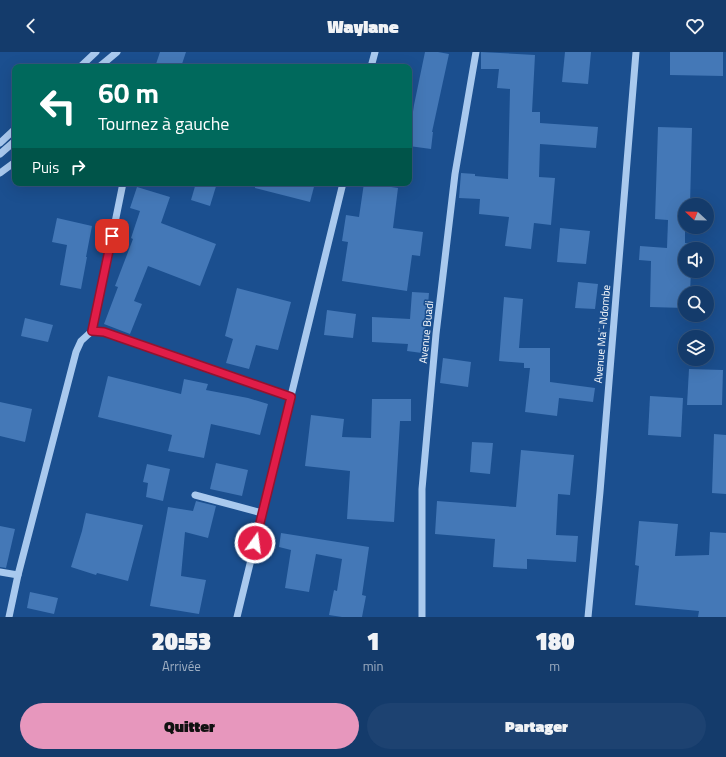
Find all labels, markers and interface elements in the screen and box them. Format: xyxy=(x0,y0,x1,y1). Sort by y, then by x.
text: Waylane xyxy=(327,13,399,40)
icon: back xyxy=(20,15,42,37)
icon: heart xyxy=(684,15,706,37)
text: 60 m xyxy=(98,71,159,114)
icon: left xyxy=(32,80,84,132)
text: Tournez à gauche xyxy=(98,110,229,137)
text: Puis xyxy=(32,156,59,179)
icon: right xyxy=(67,156,89,178)
north arrow xyxy=(678,198,714,234)
map controls xyxy=(678,198,714,366)
pin xyxy=(95,219,129,253)
icon: arrive xyxy=(101,225,123,247)
button: sound xyxy=(678,242,714,278)
street label: Avenue Ma¨-Ndombe xyxy=(590,284,614,384)
button: search xyxy=(678,286,714,322)
street label: Avenue Buadi xyxy=(415,300,437,364)
button: layers xyxy=(678,330,714,366)
position arrow xyxy=(234,522,276,564)
text: 20:53 xyxy=(151,623,211,659)
text: 1 xyxy=(366,623,380,659)
text: 180 xyxy=(535,623,574,659)
text: Arrivée xyxy=(162,656,201,676)
text: min xyxy=(363,656,383,676)
text: m xyxy=(549,656,560,676)
button: Quitter xyxy=(20,703,359,749)
button: Partager xyxy=(367,703,706,749)

